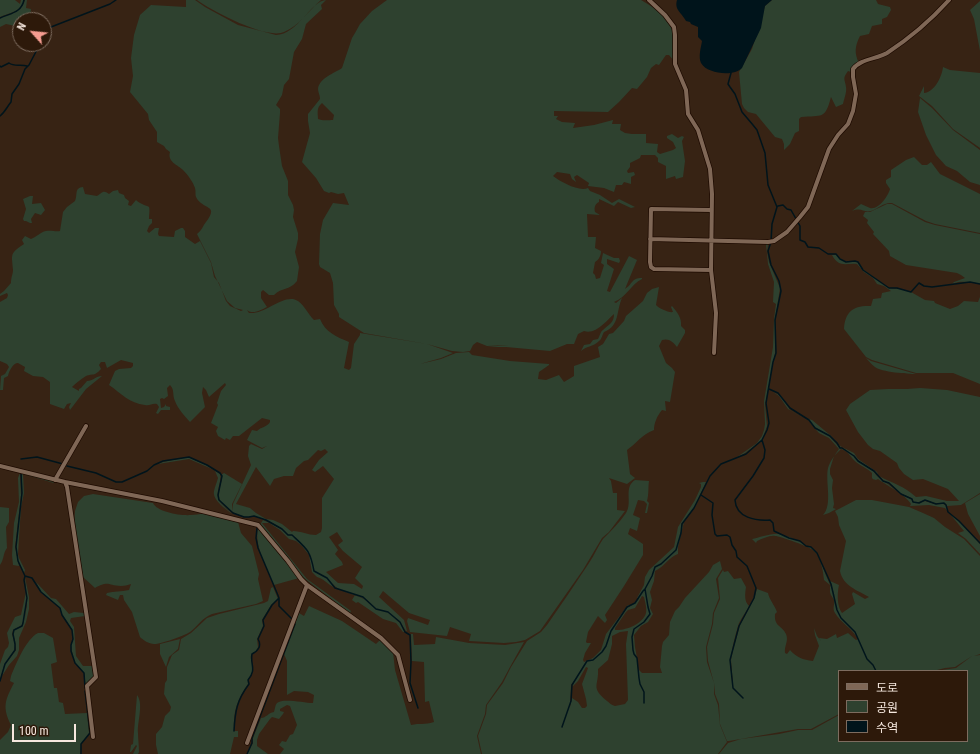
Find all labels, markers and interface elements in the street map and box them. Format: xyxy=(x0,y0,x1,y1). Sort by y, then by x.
north arrow xyxy=(12,12,52,52)
text: N xyxy=(14,21,29,33)
legend xyxy=(838,670,968,742)
text: 도로 xyxy=(876,681,898,695)
text: 공원 xyxy=(876,701,898,715)
scale bar xyxy=(14,716,78,742)
text: 수역 xyxy=(876,721,898,735)
text: 100 m xyxy=(19,724,49,738)

